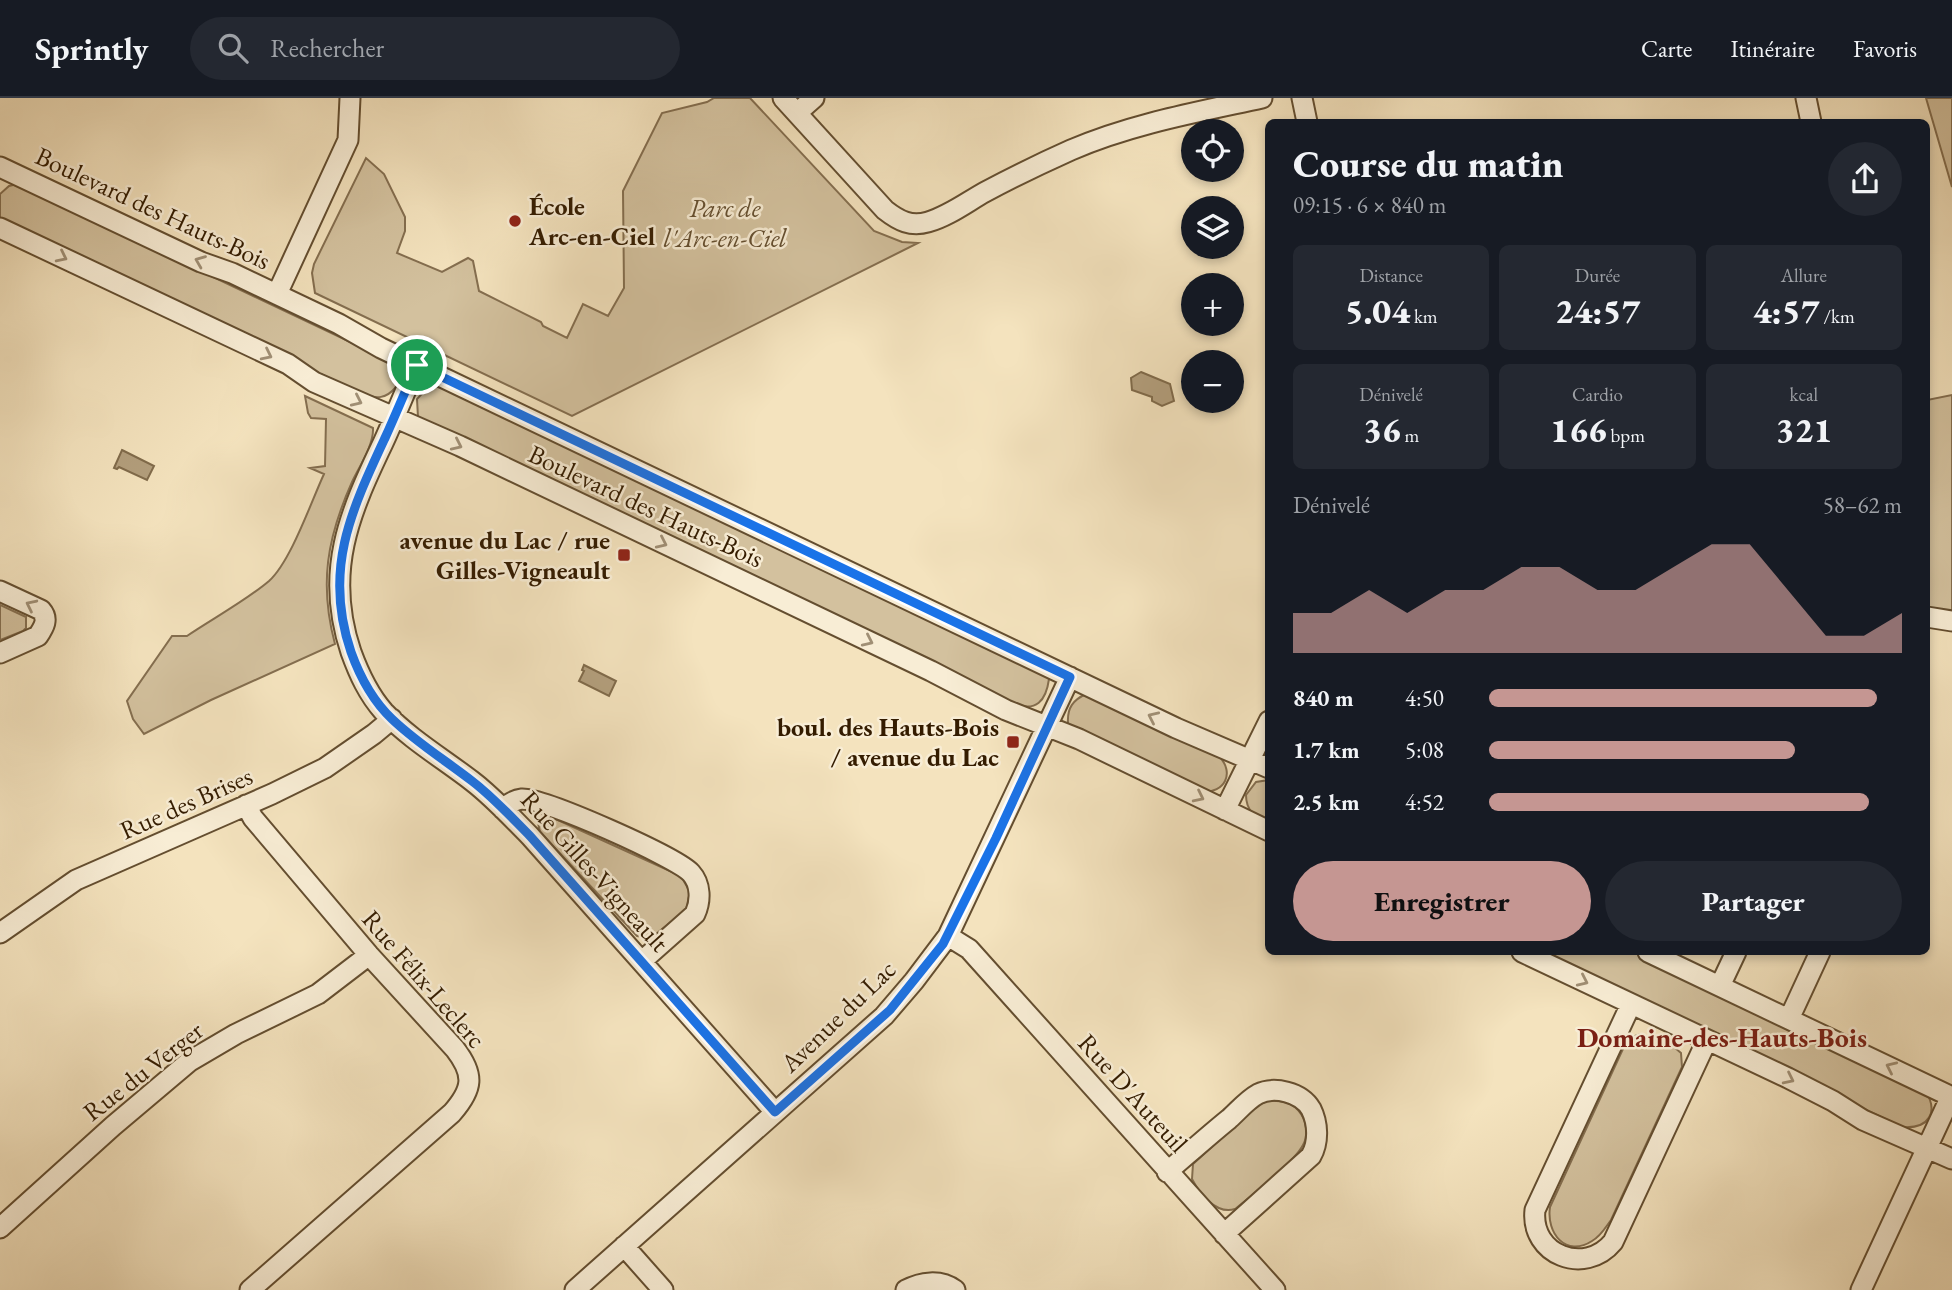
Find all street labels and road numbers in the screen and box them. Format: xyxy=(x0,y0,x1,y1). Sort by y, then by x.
street label: Boulevard des Hauts-Bois xyxy=(30,139,276,277)
street label: Boulevard des Hauts-Bois xyxy=(523,437,769,575)
street label: Rue des Brises xyxy=(114,759,258,847)
street label: Rue Gilles-Vigneault xyxy=(513,783,677,959)
street label: Rue Félix-Leclerc xyxy=(355,903,493,1055)
street label: Avenue du Lac xyxy=(772,952,903,1080)
street label: Rue du Verger xyxy=(76,1013,210,1129)
street label: Rue D'Auteuil xyxy=(1071,1026,1195,1160)

